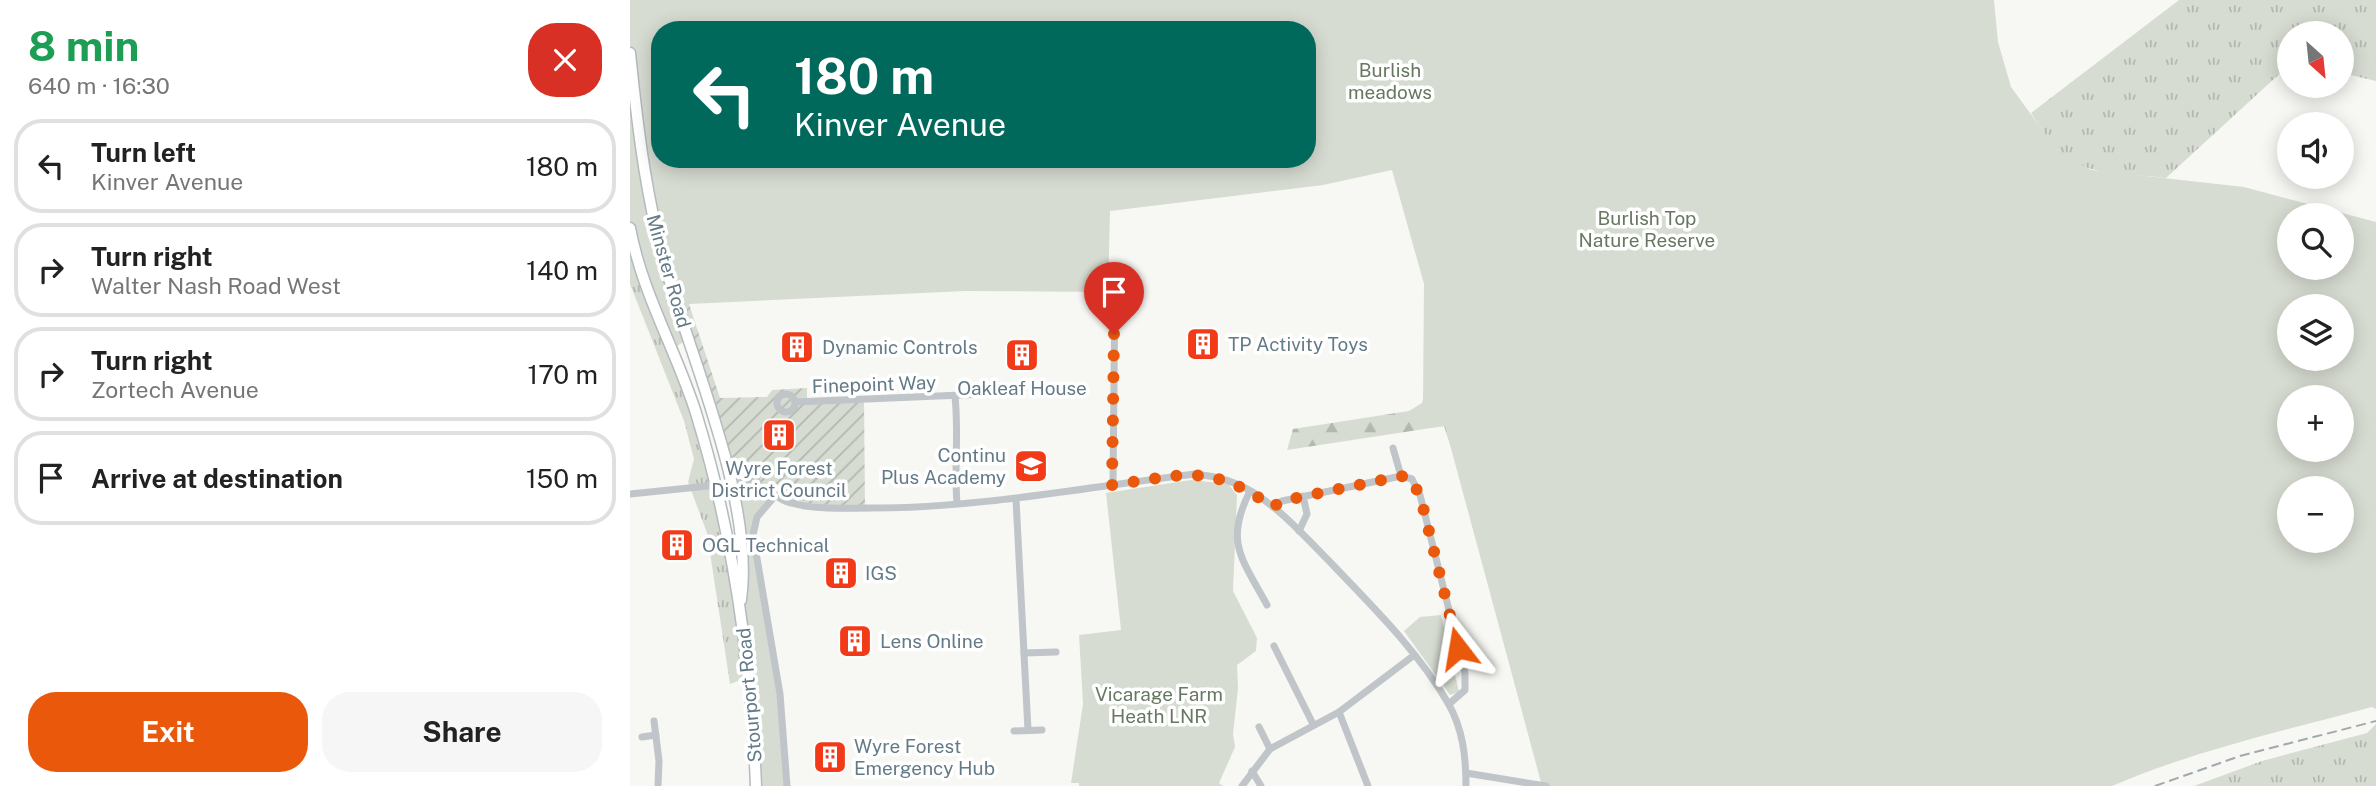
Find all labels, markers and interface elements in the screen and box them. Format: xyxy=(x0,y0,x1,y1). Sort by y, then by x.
text: 8 min xyxy=(28,21,140,70)
north arrow xyxy=(2277,21,2354,98)
map controls xyxy=(2277,21,2354,553)
button: close xyxy=(528,23,602,97)
text: 180 m xyxy=(794,47,934,105)
icon: left xyxy=(679,49,770,140)
park label: Burlish meadows xyxy=(1348,59,1432,103)
text: 640 m · 16:30 xyxy=(28,72,170,99)
text: Kinver Avenue xyxy=(794,106,1006,143)
button: sound xyxy=(2277,112,2354,189)
text: Turn left xyxy=(91,137,196,168)
icon: left xyxy=(32,147,70,185)
text: 180 m xyxy=(526,151,598,182)
text: Kinver Avenue xyxy=(91,168,243,195)
button: search xyxy=(2277,203,2354,280)
park label: Burlish Top Nature Reserve xyxy=(1579,207,1715,251)
street label: Minster Road xyxy=(642,212,696,330)
text: Turn right xyxy=(91,241,213,272)
icon: right xyxy=(32,251,70,289)
text: 140 m xyxy=(526,255,598,286)
pin xyxy=(1084,262,1144,334)
text: Walter Nash Road West xyxy=(91,272,341,299)
icon: arrive xyxy=(1095,273,1133,311)
button: layers xyxy=(2277,294,2354,371)
building icon: TP Activity Toys xyxy=(1184,325,1222,363)
building icon: Dynamic Controls xyxy=(778,328,816,366)
place label: TP Activity Toys xyxy=(1228,333,1368,355)
place label: Dynamic Controls xyxy=(822,336,978,358)
building icon: Oakleaf House xyxy=(1003,336,1041,374)
text: Turn right xyxy=(91,345,213,376)
icon: right xyxy=(32,355,70,393)
text: 170 m xyxy=(528,359,598,390)
street label: Finepoint Way xyxy=(811,371,937,397)
text: Zortech Avenue xyxy=(91,376,259,403)
place label: Oakleaf House xyxy=(957,377,1087,399)
button: + xyxy=(2277,385,2354,462)
building icon: Wyre Forest District Council xyxy=(760,416,798,454)
place label: Continu Plus Academy xyxy=(881,444,1006,488)
school or university icon: Continu Plus Academy xyxy=(1012,447,1050,485)
place label: Wyre Forest District Council xyxy=(711,457,847,501)
icon: arrive xyxy=(32,459,70,497)
text: Arrive at destination xyxy=(91,463,343,494)
text: 150 m xyxy=(526,463,598,494)
button: − xyxy=(2277,476,2354,553)
building icon: OGL Technical xyxy=(658,526,696,564)
place label: OGL Technical xyxy=(702,534,829,556)
building icon: IGS xyxy=(822,554,860,592)
place label: IGS xyxy=(865,562,897,584)
position arrow xyxy=(1421,611,1495,685)
building icon: Lens Online xyxy=(836,622,874,660)
street label: Stourport Road xyxy=(732,627,766,763)
place label: Lens Online xyxy=(880,630,983,652)
park label: Vicarage Farm Heath LNR xyxy=(1095,683,1223,727)
button: Exit xyxy=(28,692,308,772)
button: Share xyxy=(322,692,602,772)
place label: Wyre Forest Emergency Hub xyxy=(854,735,995,779)
building icon: Wyre Forest Emergency Hub xyxy=(811,738,849,776)

